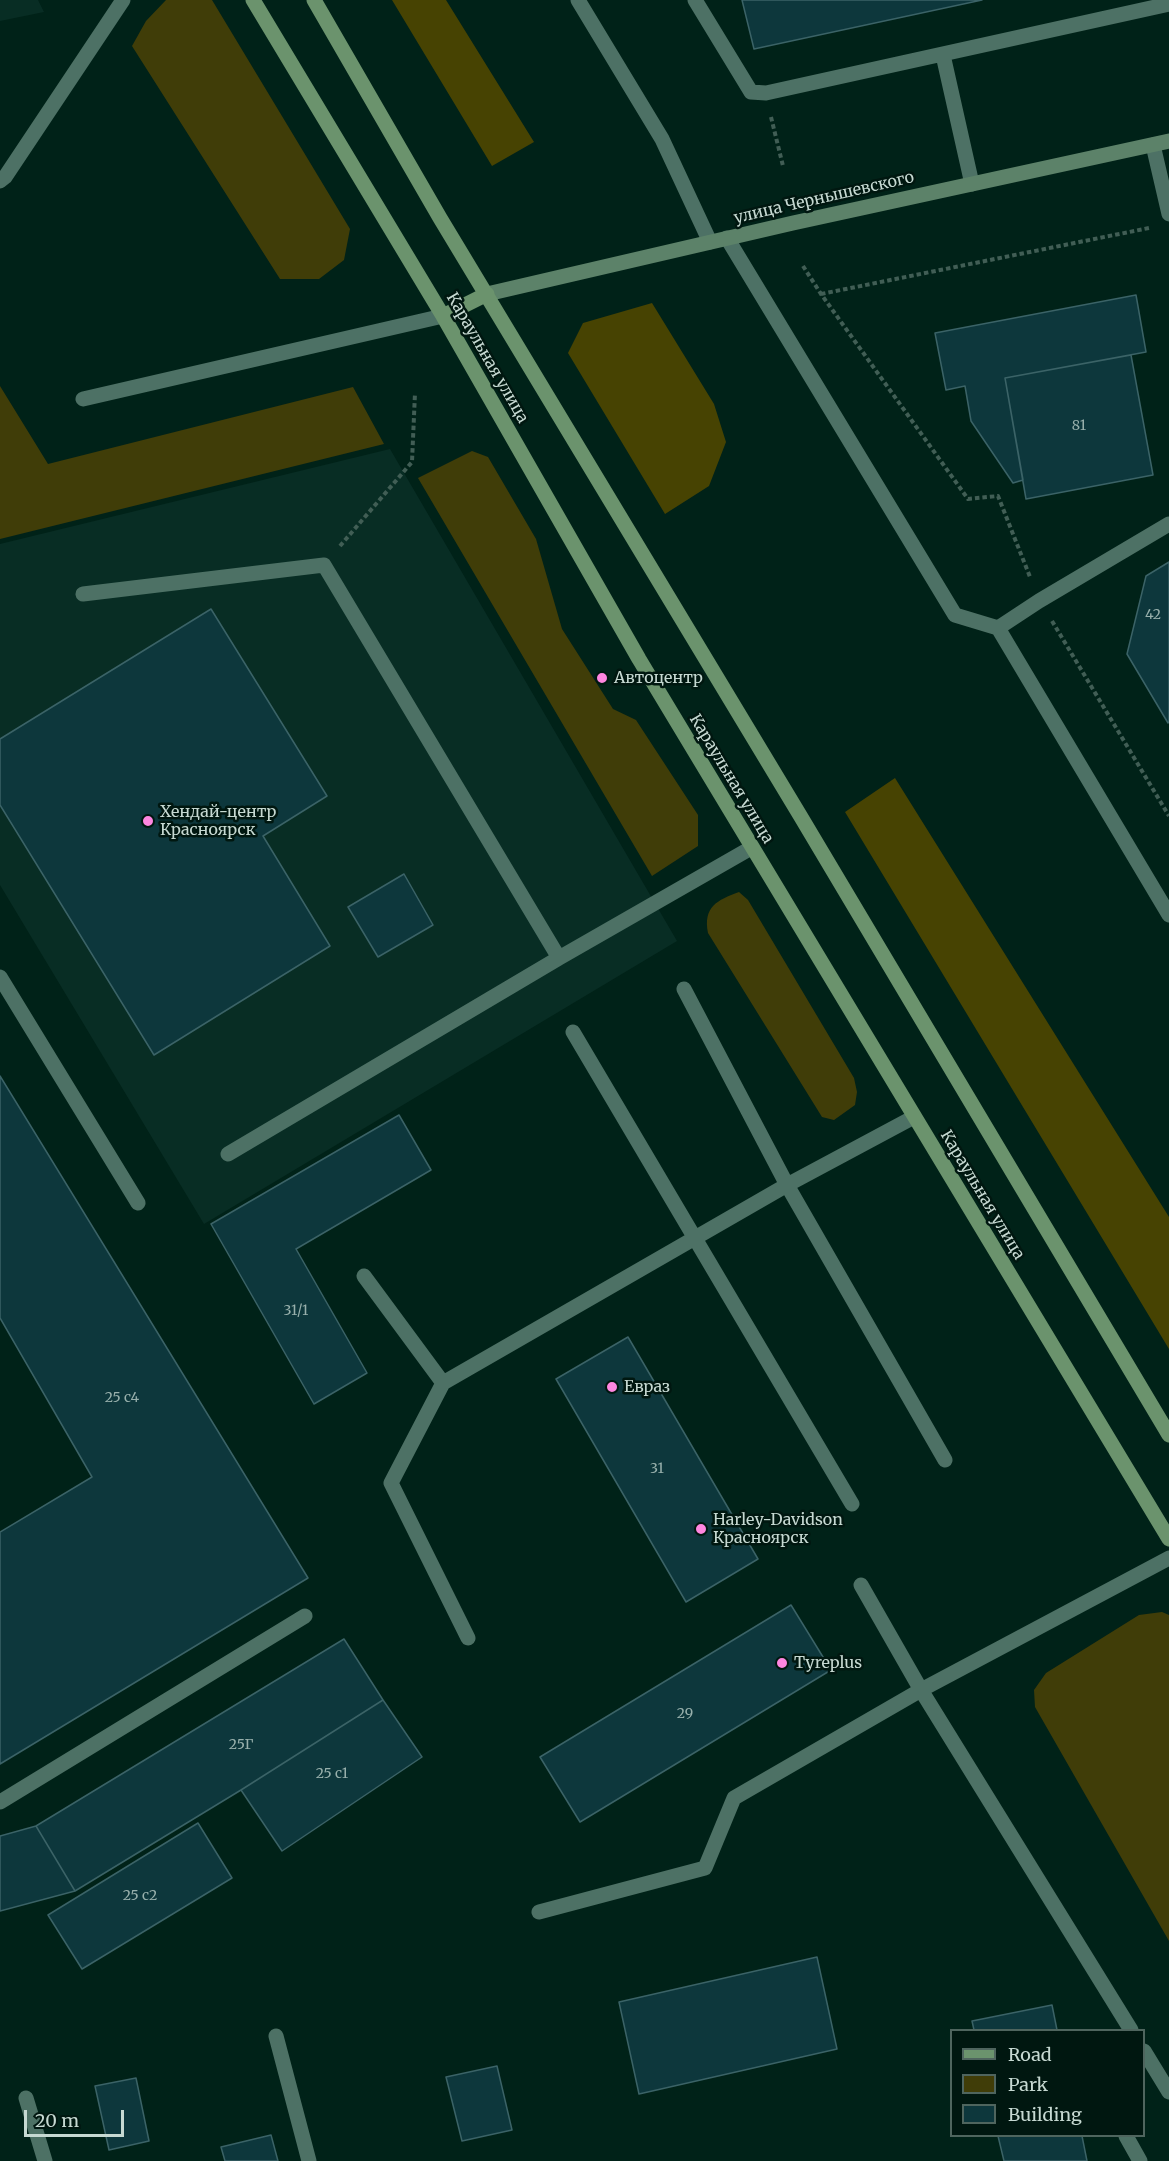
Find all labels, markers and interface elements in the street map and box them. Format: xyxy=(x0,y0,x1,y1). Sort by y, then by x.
street label: улица Чернышевского xyxy=(732,168,916,228)
street label: Караульная улица xyxy=(442,289,532,427)
house number: 81 xyxy=(1072,418,1086,434)
house number: 42 xyxy=(1145,607,1161,623)
place label: Автоцентр xyxy=(614,668,703,688)
marker: Автоцентр xyxy=(595,671,609,685)
street label: Караульная улица xyxy=(685,711,777,847)
place label: Хендай-центр Красноярск xyxy=(160,802,276,840)
marker: Хендай-центр Красноярск xyxy=(141,814,155,828)
street label: Караульная улица xyxy=(936,1127,1028,1263)
house number: 31/1 xyxy=(284,1303,308,1319)
place label: Евраз xyxy=(624,1377,670,1397)
marker: Евраз xyxy=(605,1380,619,1394)
house number: 25 с4 xyxy=(105,1390,139,1406)
house number: 31 xyxy=(650,1461,664,1477)
place label: Harley-Davidson Красноярск xyxy=(713,1510,843,1548)
marker: Harley-Davidson Красноярск xyxy=(694,1522,708,1536)
place label: Tyreplus xyxy=(794,1653,862,1673)
marker: Tyreplus xyxy=(775,1656,789,1670)
house number: 29 xyxy=(677,1706,693,1722)
house number: 25Г xyxy=(229,1737,253,1753)
house number: 25 с1 xyxy=(316,1766,348,1782)
house number: 25 с2 xyxy=(123,1888,157,1904)
legend xyxy=(950,2029,1145,2137)
text: Road xyxy=(1008,2043,1052,2066)
text: Park xyxy=(1008,2073,1048,2096)
scale bar xyxy=(27,2098,128,2136)
text: Building xyxy=(1008,2103,1082,2126)
text: 20 m xyxy=(35,2109,79,2132)

